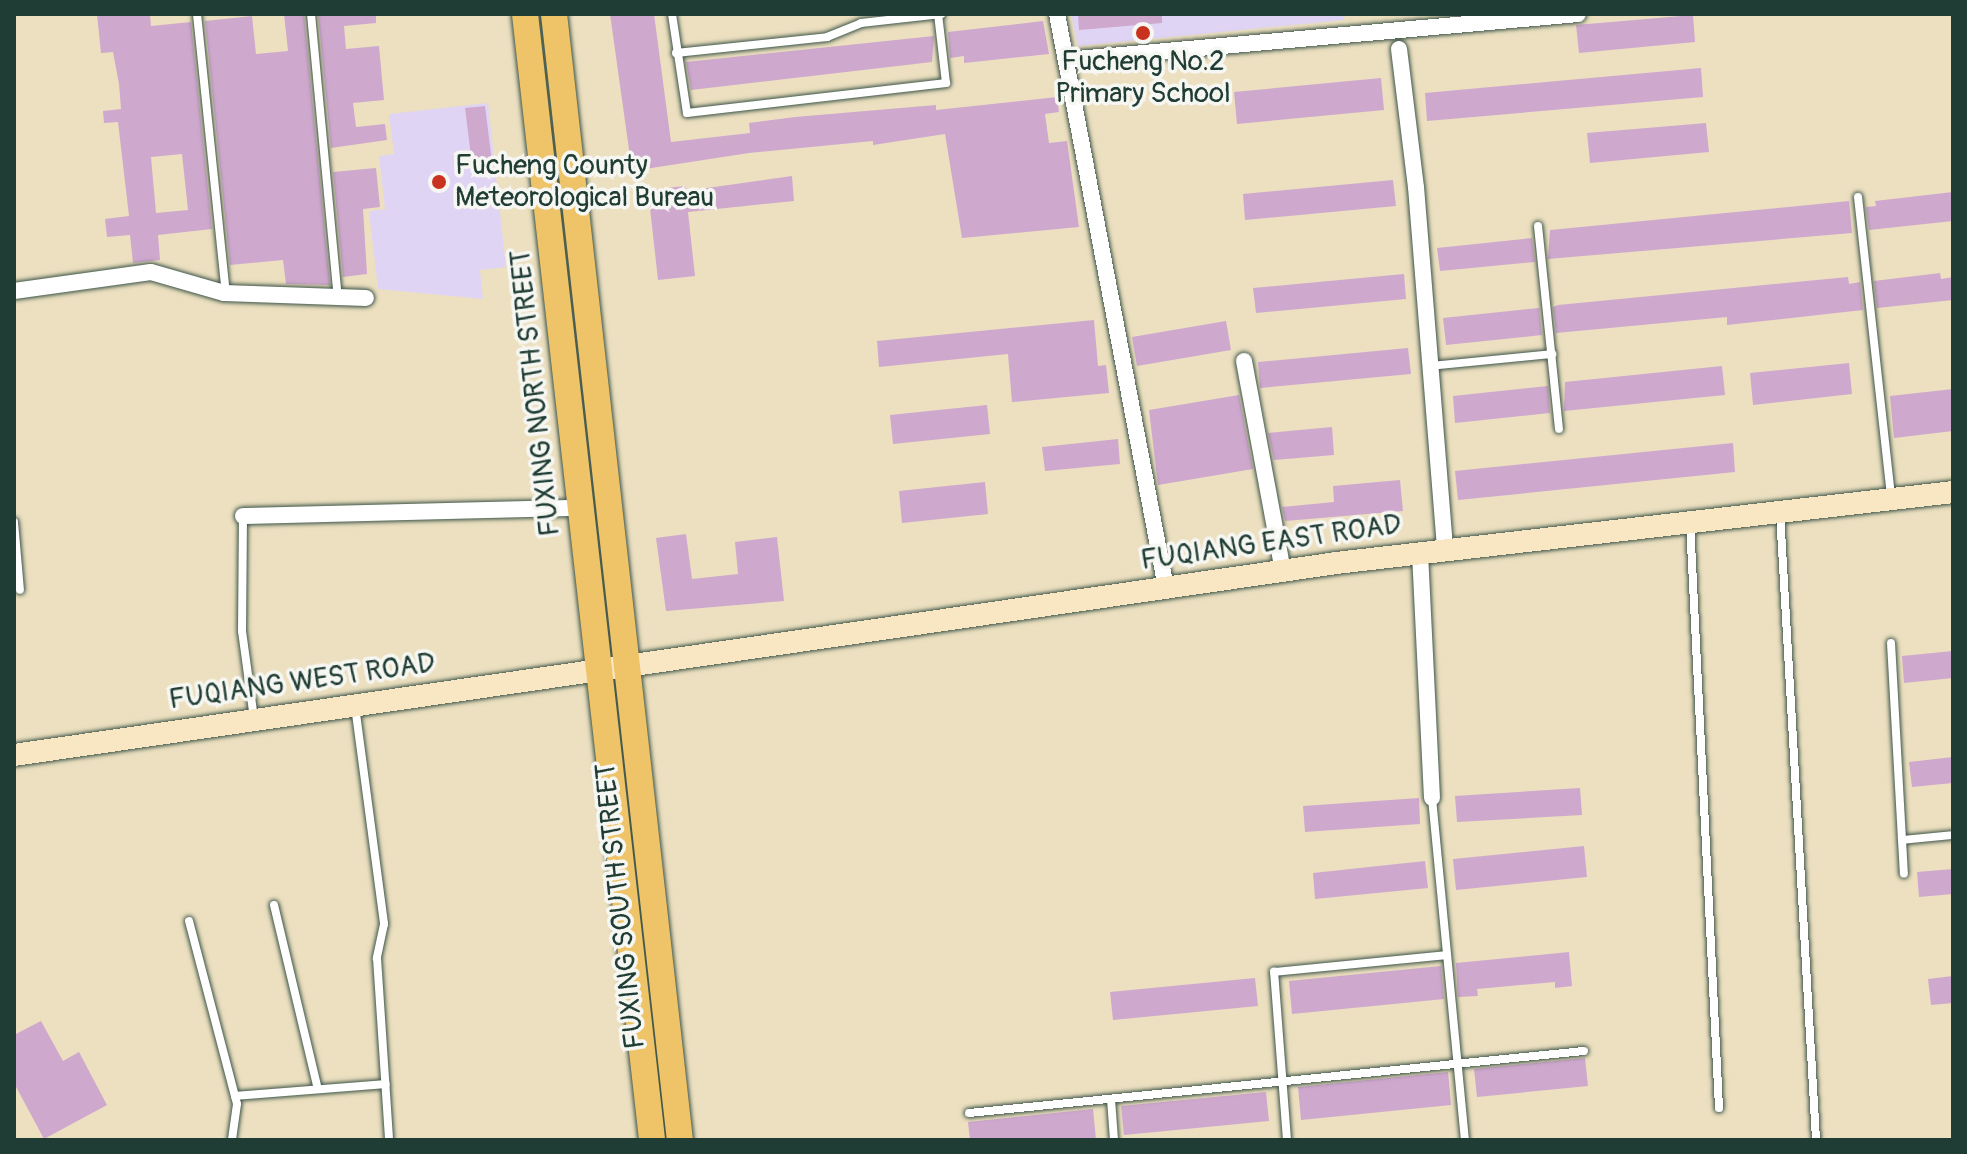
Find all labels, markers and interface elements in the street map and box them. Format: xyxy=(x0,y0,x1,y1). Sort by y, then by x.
marker: Fucheng No.2 Primary School xyxy=(1134,24,1152,42)
place label: Fucheng No.2 Primary School xyxy=(1055,45,1231,111)
place label: Fucheng County Meteorological Bureau xyxy=(455,149,714,215)
marker: Fucheng County Meteorological Bureau xyxy=(430,173,448,191)
street label: FUXING NORTH STREET xyxy=(504,248,568,538)
street label: FUQIANG EAST ROAD xyxy=(1139,508,1403,578)
street label: FUQIANG WEST ROAD xyxy=(167,647,437,717)
street label: FUXING SOUTH STREET xyxy=(589,761,653,1051)

